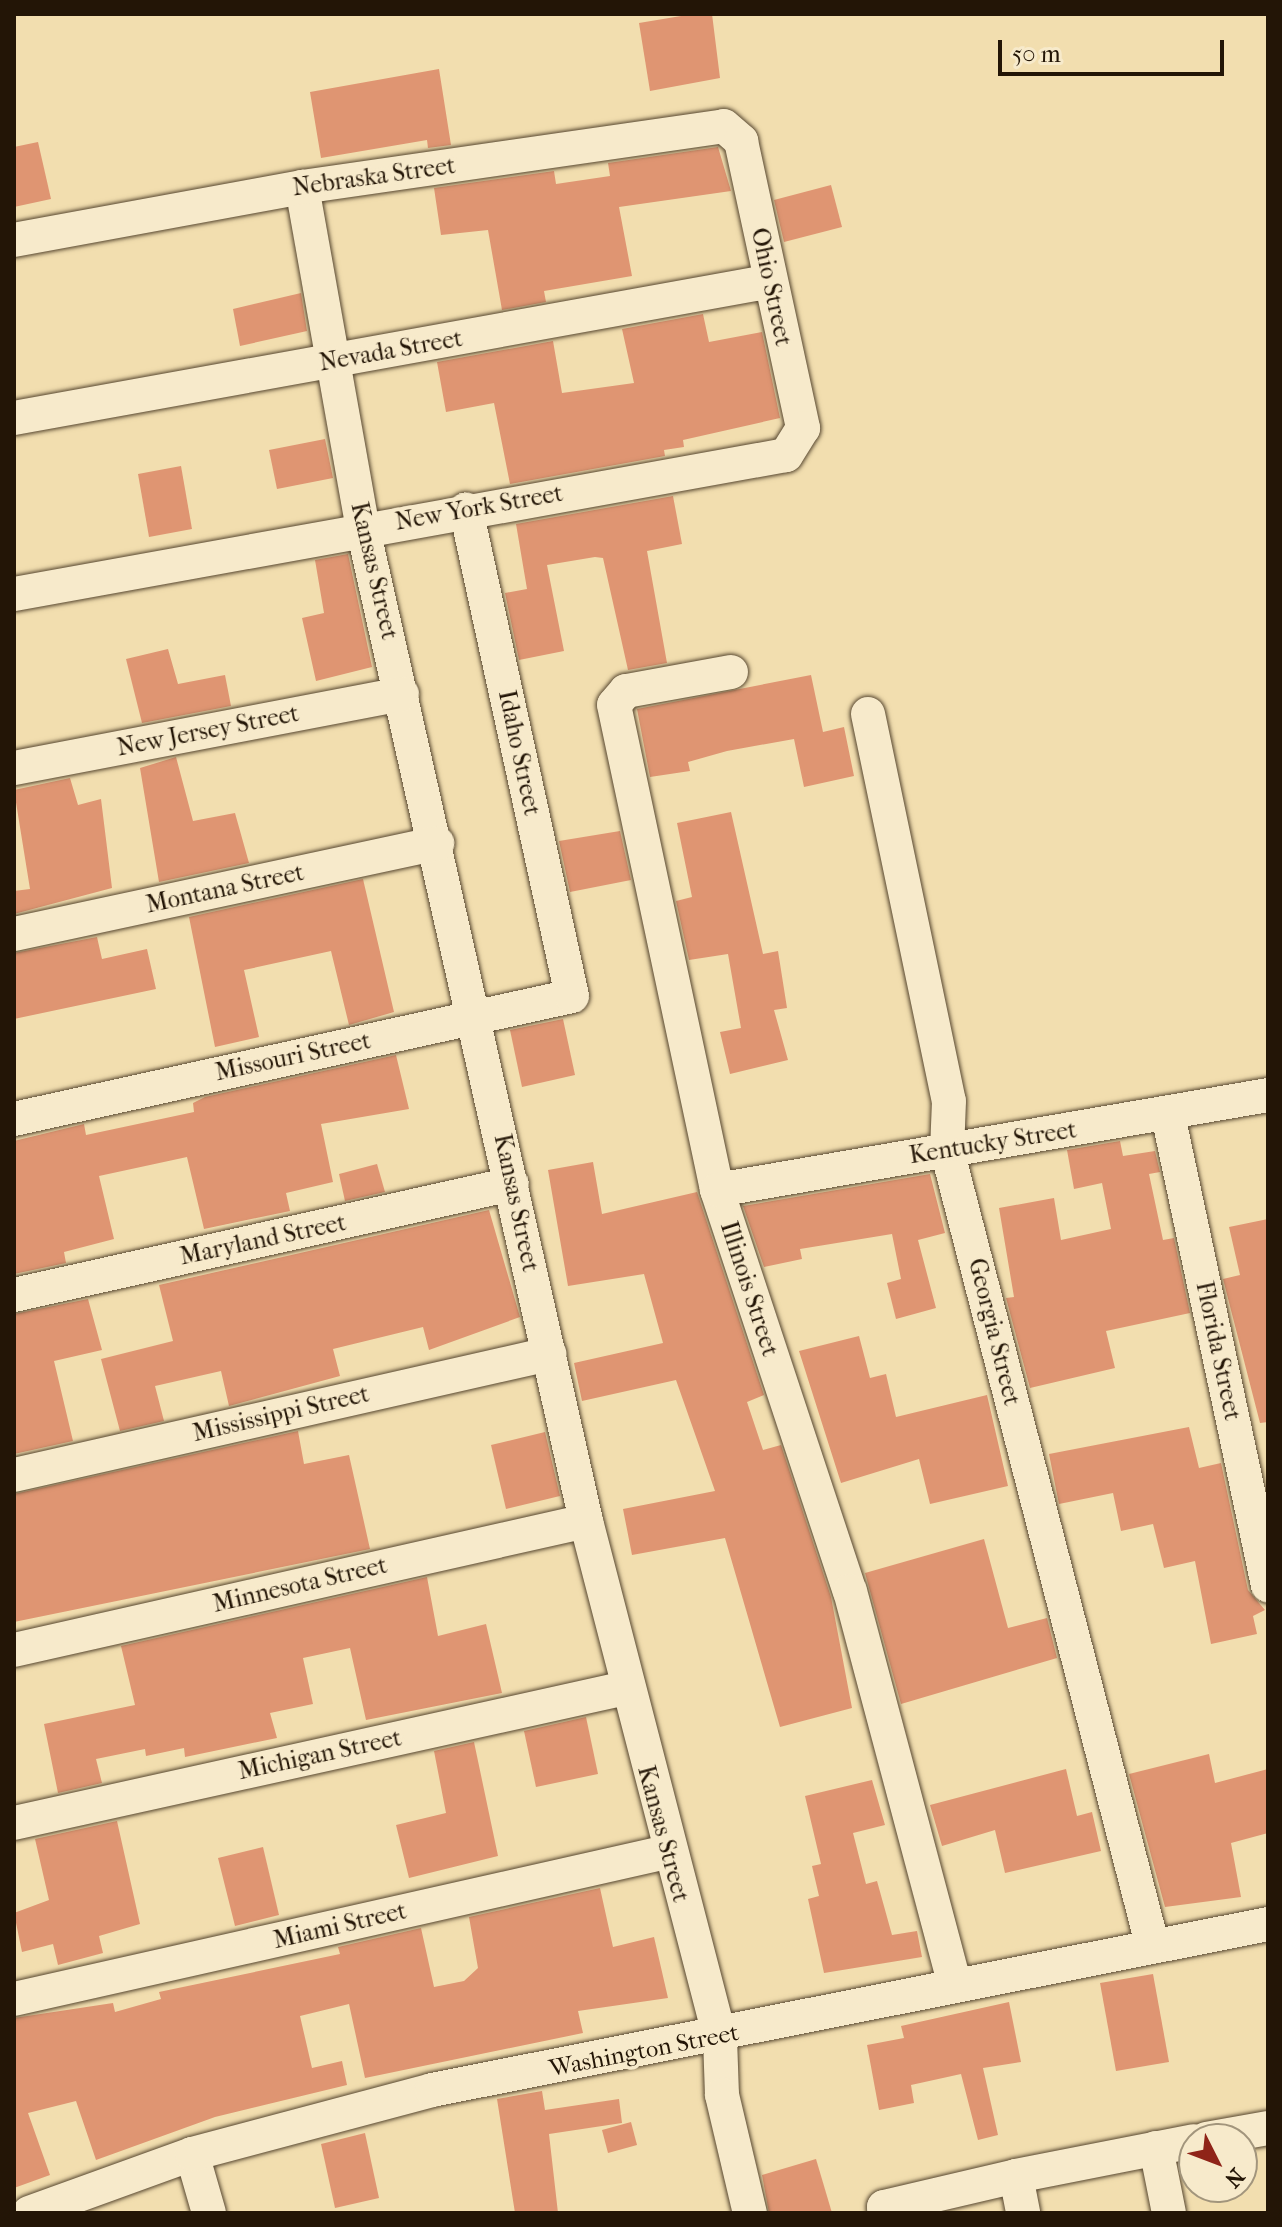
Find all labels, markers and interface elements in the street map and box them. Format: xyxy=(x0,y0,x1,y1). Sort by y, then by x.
scale bar xyxy=(1002,24,1228,74)
text: 50 m xyxy=(1012,40,1061,68)
street label: Nebraska Street xyxy=(291,151,457,203)
street label: Ohio Street xyxy=(744,225,798,349)
street label: Nevada Street xyxy=(317,324,465,378)
street label: New York Street xyxy=(393,479,565,537)
street label: Kansas Street xyxy=(344,500,404,642)
street label: Idaho Street xyxy=(492,688,546,818)
street label: New Jersey Street xyxy=(115,699,301,763)
street label: Montana Street xyxy=(143,858,307,920)
street label: Missouri Street xyxy=(213,1026,373,1088)
street label: Kentucky Street xyxy=(907,1116,1079,1170)
street label: Kansas Street xyxy=(487,1132,545,1274)
street label: Maryland Street xyxy=(177,1208,349,1272)
street label: Illinois Street xyxy=(714,1218,784,1360)
street label: Georgia Street xyxy=(962,1255,1026,1409)
street label: Florida Street xyxy=(1189,1279,1247,1423)
street label: Mississippi Street xyxy=(190,1380,372,1448)
street label: Minnesota Street xyxy=(210,1551,390,1619)
street label: Michigan Street xyxy=(236,1724,404,1786)
street label: Kansas Street xyxy=(631,1763,695,1905)
street label: Miami Street xyxy=(271,1897,409,1955)
street label: Washington Street xyxy=(547,2019,741,2083)
north arrow xyxy=(1178,2123,1258,2203)
text: N xyxy=(1219,2163,1250,2193)

